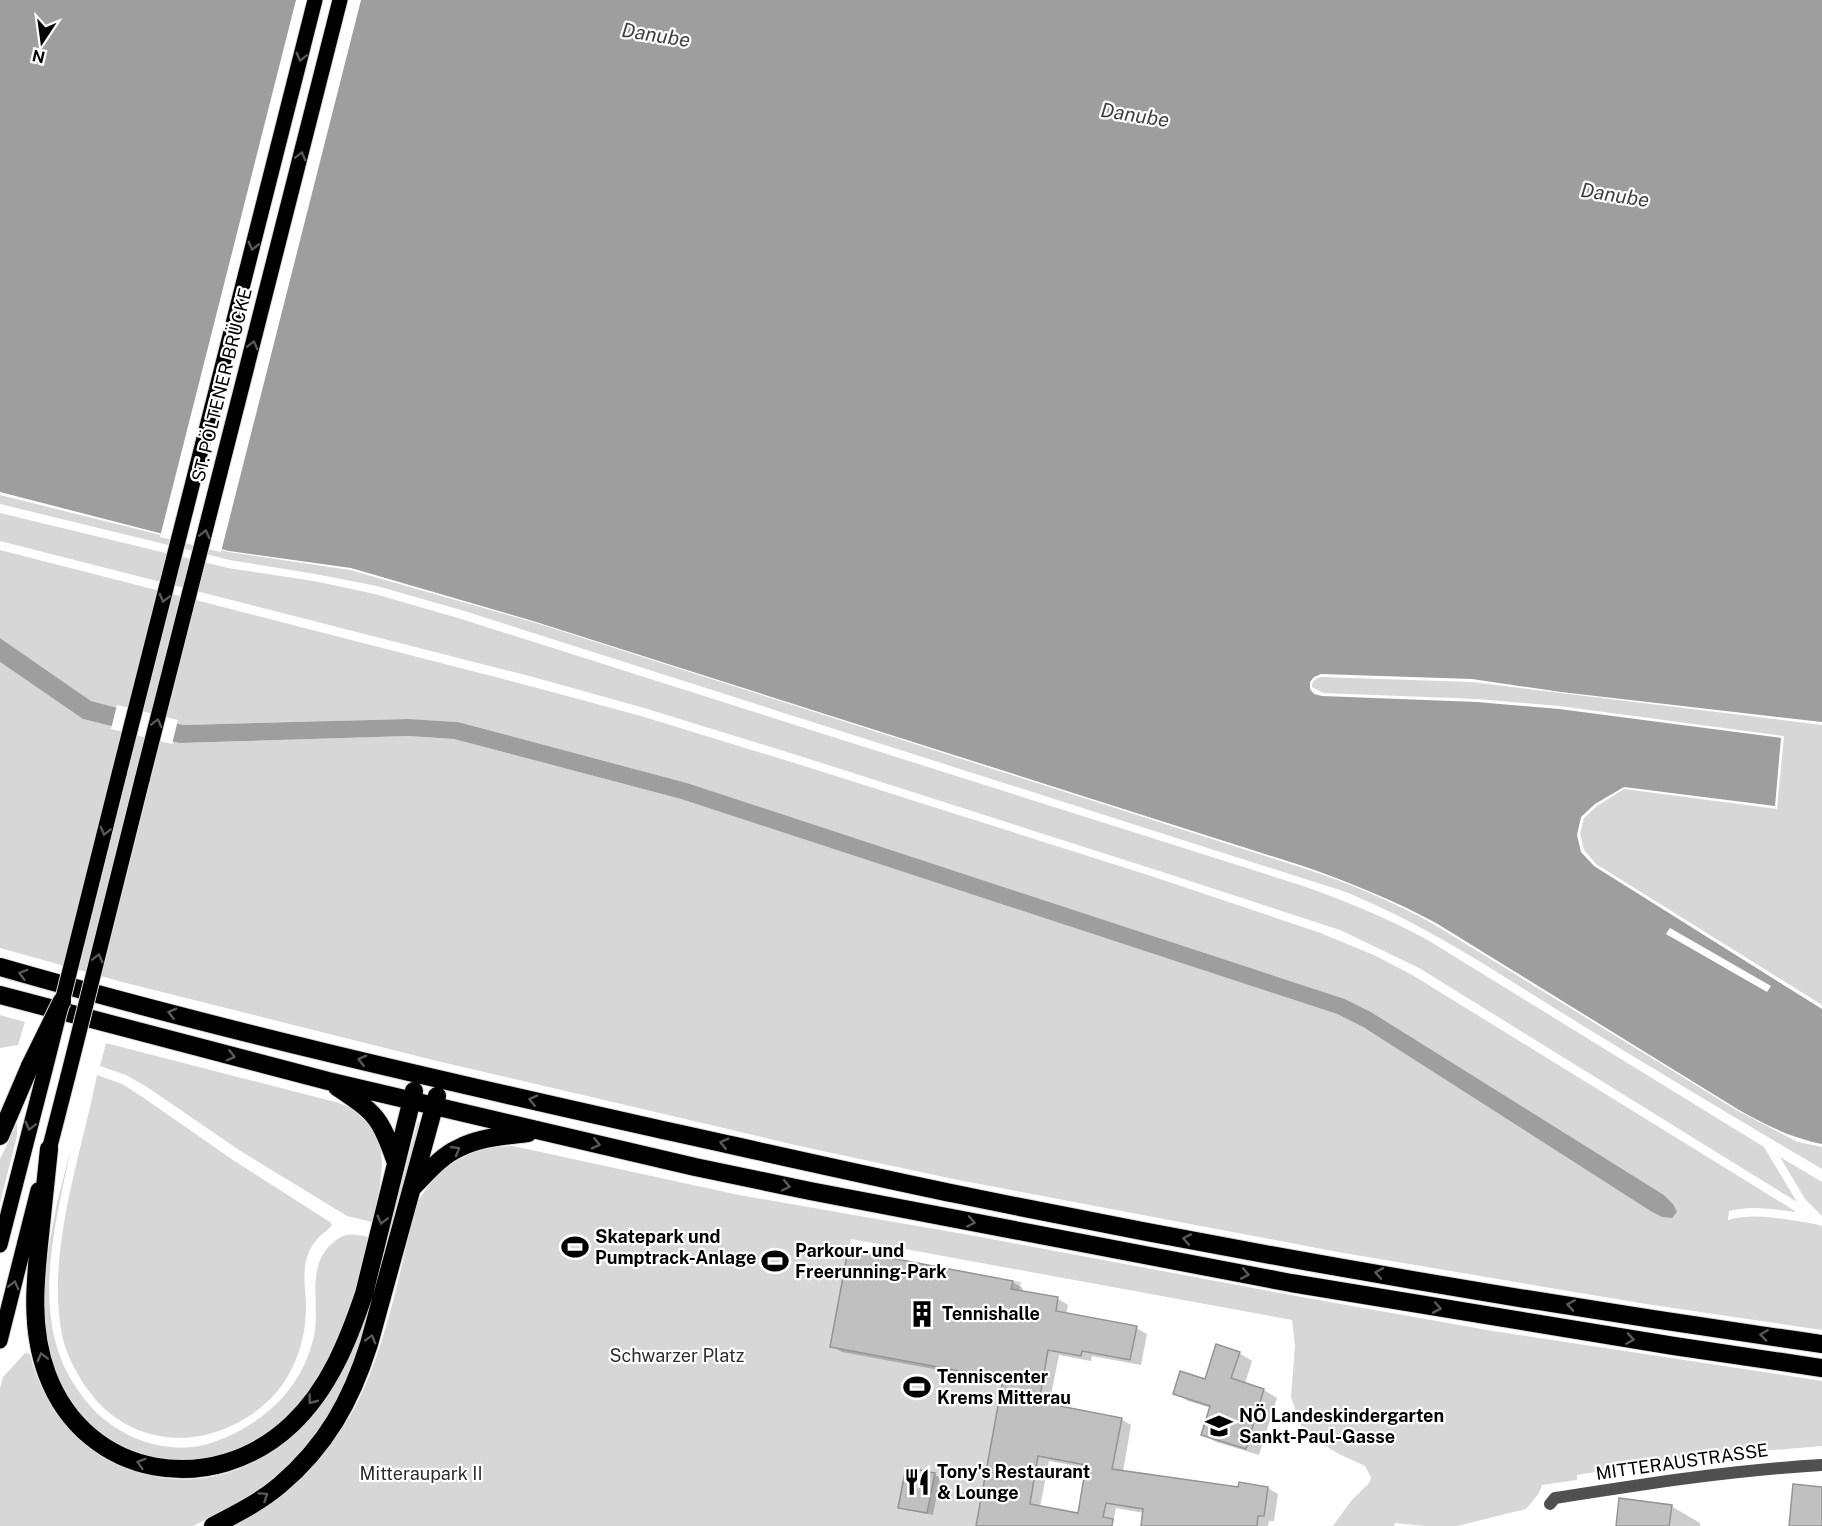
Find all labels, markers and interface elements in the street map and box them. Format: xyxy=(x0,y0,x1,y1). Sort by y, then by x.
north arrow xyxy=(12,12,72,72)
water label: Danube xyxy=(620,18,692,52)
text: N xyxy=(31,45,47,67)
one-way arrow xyxy=(295,52,308,62)
water label: Danube xyxy=(1099,98,1171,132)
one-way arrow xyxy=(293,151,306,161)
water label: Danube xyxy=(1579,178,1651,212)
one-way arrow xyxy=(247,241,260,251)
street label: ST. PÖLTENER BRÜCKE xyxy=(186,286,256,484)
one-way arrow xyxy=(245,340,258,350)
one-way arrow xyxy=(197,529,210,539)
one-way arrow xyxy=(158,593,171,603)
one-way arrow xyxy=(149,718,162,728)
one-way arrow xyxy=(100,826,113,836)
one-way arrow xyxy=(90,953,103,963)
one-way arrow xyxy=(18,968,28,981)
one-way arrow xyxy=(167,1008,177,1021)
one-way arrow xyxy=(226,1049,236,1061)
one-way arrow xyxy=(357,1055,367,1068)
one-way arrow xyxy=(529,1095,539,1108)
one-way arrow xyxy=(25,1121,38,1131)
one-way arrow xyxy=(590,1137,600,1150)
one-way arrow xyxy=(719,1137,729,1150)
one-way arrow xyxy=(450,1146,460,1158)
one-way arrow xyxy=(781,1178,791,1191)
one-way arrow xyxy=(377,1215,390,1225)
one-way arrow xyxy=(966,1215,976,1228)
place label: Skatepark und Pumptrack-Anlage xyxy=(595,1226,757,1268)
sports icon: Skatepark und Pumptrack-Anlage xyxy=(560,1232,590,1262)
one-way arrow xyxy=(1182,1233,1192,1246)
place label: Parkour- und Freerunning-Park xyxy=(795,1240,947,1282)
sports icon: Parkour- und Freerunning-Park xyxy=(760,1246,790,1276)
one-way arrow xyxy=(1240,1267,1250,1280)
one-way arrow xyxy=(1374,1267,1384,1280)
one-way arrow xyxy=(7,1280,20,1290)
building icon: Tennishalle xyxy=(907,1299,937,1329)
one-way arrow xyxy=(1567,1300,1576,1312)
one-way arrow xyxy=(1433,1301,1442,1313)
place label: Tennishalle xyxy=(942,1303,1040,1324)
one-way arrow xyxy=(1759,1330,1769,1342)
one-way arrow xyxy=(1625,1333,1634,1345)
one-way arrow xyxy=(364,1334,376,1345)
park label: Schwarzer Platz xyxy=(610,1345,744,1366)
one-way arrow xyxy=(37,1352,49,1363)
place label: Tenniscenter Krems Mitterau xyxy=(937,1366,1071,1408)
sports icon: Tenniscenter Krems Mitterau xyxy=(902,1372,932,1402)
one-way arrow xyxy=(309,1393,320,1404)
place label: NÖ Landeskindergarten Sankt-Paul-Gasse xyxy=(1239,1404,1444,1447)
school or university icon: NÖ Landeskindergarten Sankt-Paul-Gasse xyxy=(1204,1411,1234,1441)
street label: MITTERAUSTRASSE xyxy=(1594,1439,1769,1484)
one-way arrow xyxy=(136,1458,147,1470)
place label: Tony's Restaurant & Lounge xyxy=(937,1461,1090,1503)
park label: Mitteraupark II xyxy=(360,1463,482,1484)
restaurant icon: Tony's Restaurant & Lounge xyxy=(902,1467,932,1497)
one-way arrow xyxy=(257,1492,268,1503)

